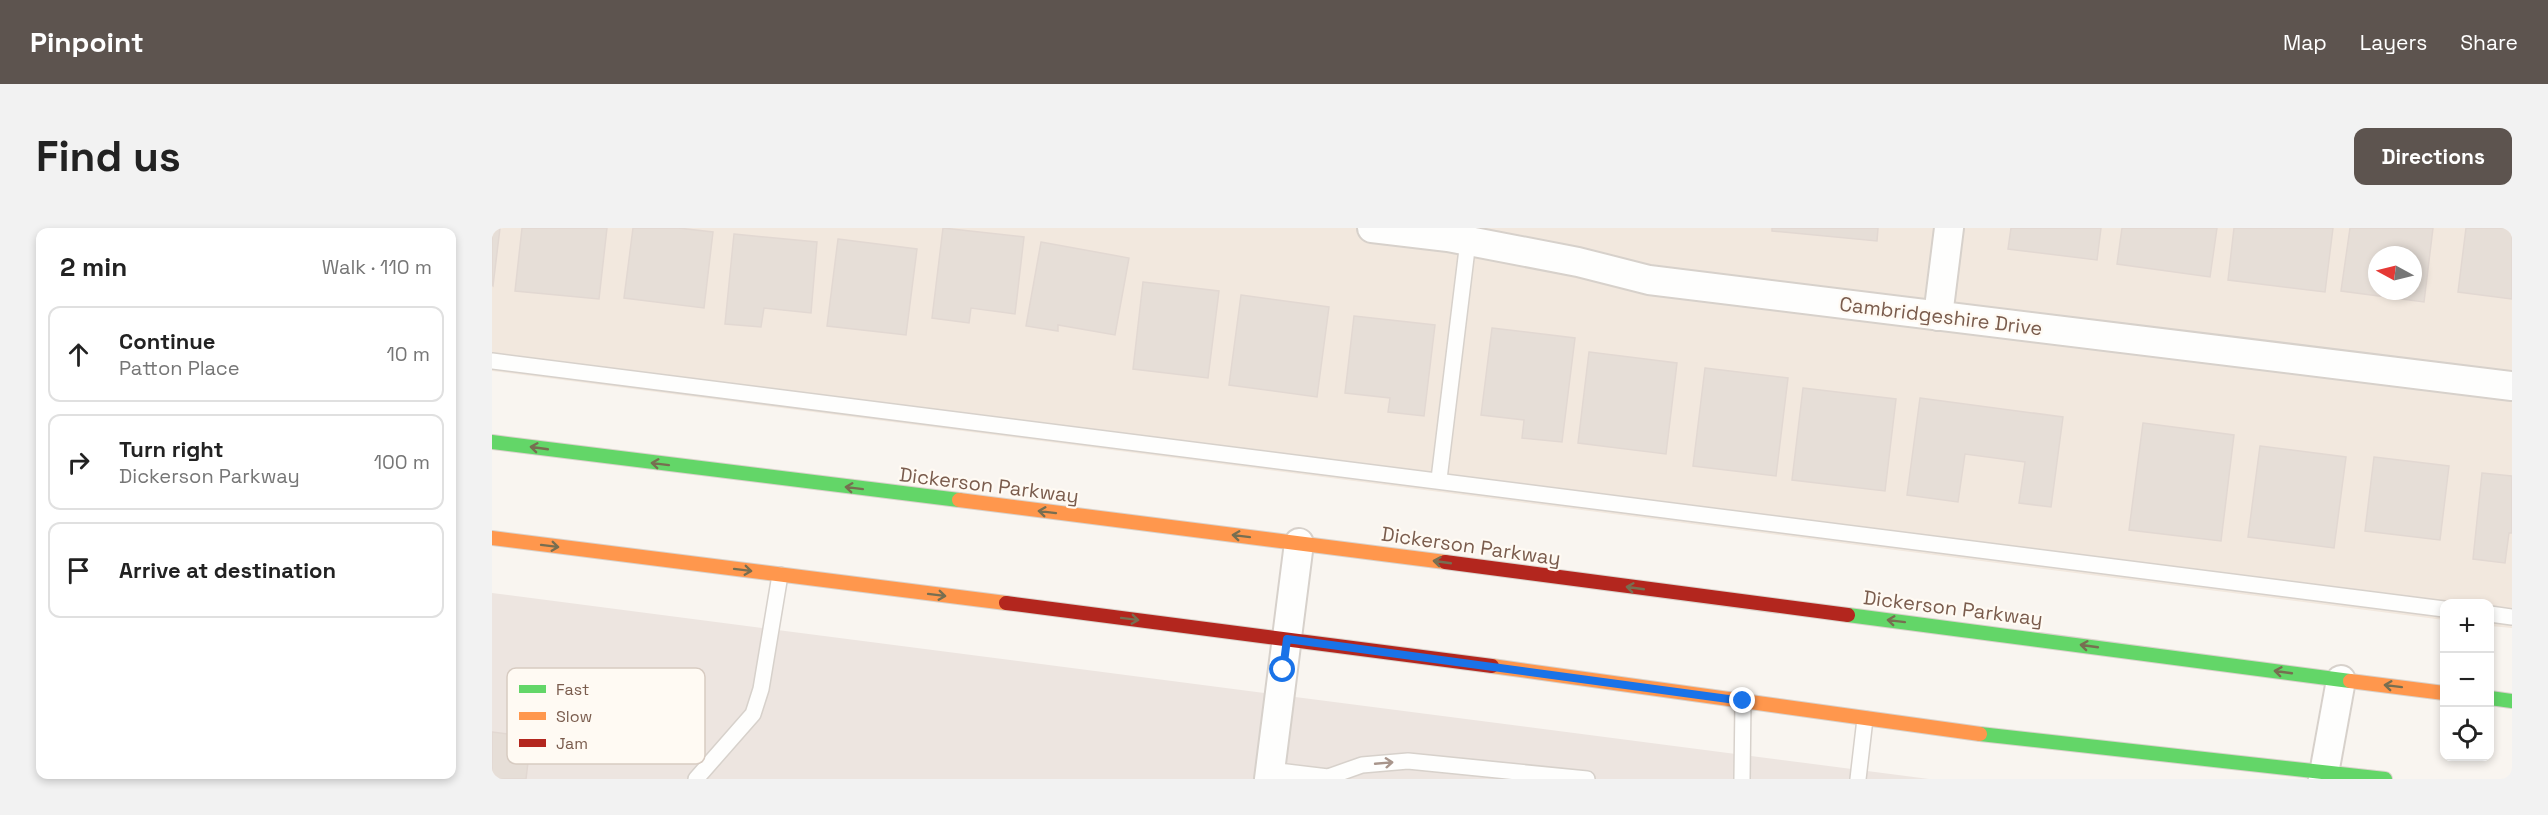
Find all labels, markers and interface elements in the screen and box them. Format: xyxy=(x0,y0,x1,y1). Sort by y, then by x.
text: Pinpoint xyxy=(30,24,144,60)
text: Map xyxy=(2283,29,2327,56)
text: Layers xyxy=(2360,29,2427,56)
text: Share xyxy=(2460,29,2518,56)
button: Directions xyxy=(2354,128,2512,185)
text: Find us xyxy=(36,130,181,183)
north arrow xyxy=(2368,246,2422,300)
text: 2 min xyxy=(60,250,127,284)
text: Walk · 110 m xyxy=(322,254,432,280)
street label: Cambridgeshire Drive xyxy=(1838,291,2044,341)
text: Continue xyxy=(119,327,215,355)
icon: ahead xyxy=(62,338,95,371)
text: 10 m xyxy=(386,341,430,367)
text: Patton Place xyxy=(119,355,240,381)
text: Turn right xyxy=(119,435,224,463)
one-way arrow xyxy=(530,443,549,454)
icon: right xyxy=(62,446,95,479)
text: 100 m xyxy=(374,449,430,475)
one-way arrow xyxy=(651,458,670,469)
street label: Dickerson Parkway xyxy=(898,461,1080,509)
text: Dickerson Parkway xyxy=(119,463,300,489)
one-way arrow xyxy=(844,482,864,493)
one-way arrow xyxy=(1038,506,1057,517)
street label: Dickerson Parkway xyxy=(1380,521,1562,571)
one-way arrow xyxy=(1231,530,1251,541)
one-way arrow xyxy=(540,540,559,551)
icon: arrive xyxy=(62,554,95,587)
text: Arrive at destination xyxy=(119,556,336,584)
one-way arrow xyxy=(1433,557,1452,568)
one-way arrow xyxy=(733,565,753,576)
one-way arrow xyxy=(1626,582,1646,593)
street label: Dickerson Parkway xyxy=(1862,584,2044,632)
one-way arrow xyxy=(927,589,946,600)
map controls xyxy=(2440,599,2494,761)
button: + xyxy=(2440,599,2494,653)
one-way arrow xyxy=(1120,614,1140,625)
one-way arrow xyxy=(1887,615,1906,626)
one-way arrow xyxy=(2080,640,2100,651)
button: − xyxy=(2440,653,2494,707)
route start xyxy=(1269,656,1295,682)
one-way arrow xyxy=(2273,667,2293,678)
legend xyxy=(507,668,705,764)
text: Fast xyxy=(556,679,589,700)
one-way arrow xyxy=(2383,681,2403,692)
route end xyxy=(1729,687,1755,713)
text: Slow xyxy=(556,706,592,727)
button: locate xyxy=(2440,707,2494,761)
text: Jam xyxy=(556,733,588,754)
one-way arrow xyxy=(1374,757,1394,768)

